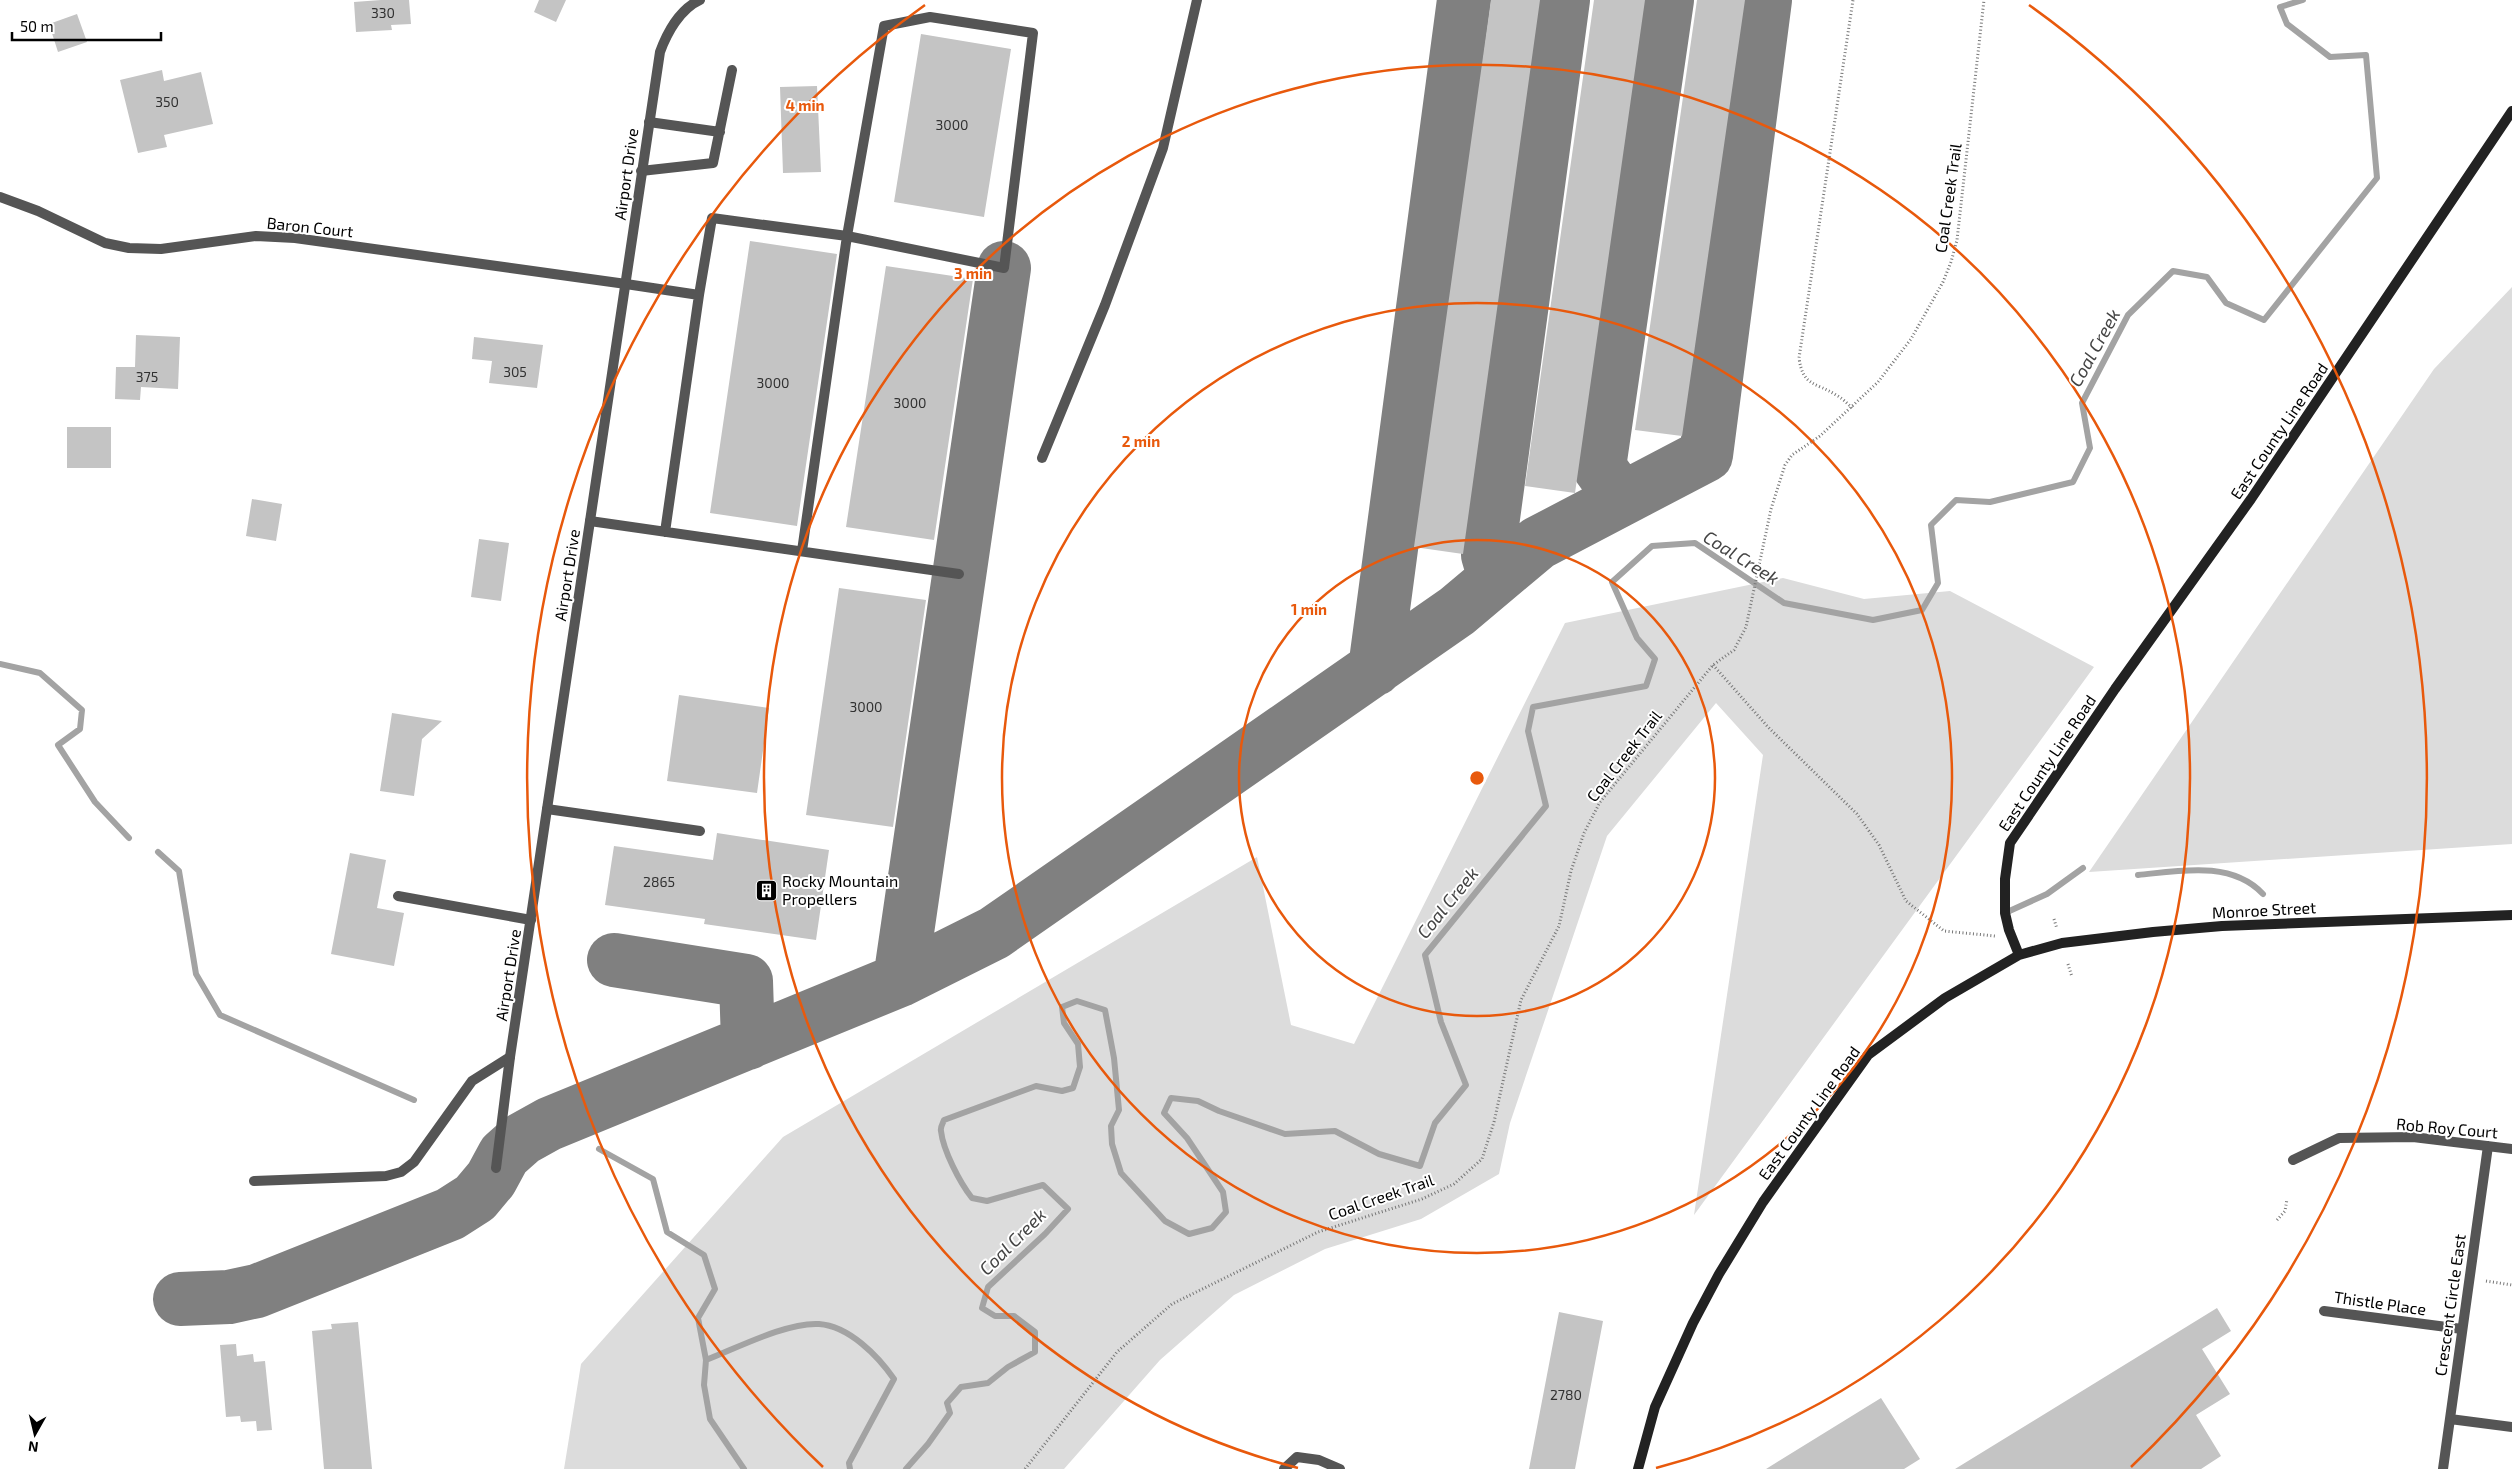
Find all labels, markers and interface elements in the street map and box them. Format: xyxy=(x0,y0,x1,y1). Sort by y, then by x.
house number: 330 xyxy=(371,4,395,21)
scale bar xyxy=(12,10,161,42)
text: 50 m xyxy=(20,17,54,35)
house number: 350 xyxy=(155,93,179,110)
text: 4 min xyxy=(785,96,825,114)
house number: 3000 xyxy=(935,116,969,133)
street label: Airport Drive xyxy=(610,127,641,221)
street label: Coal Creek Trail xyxy=(1930,142,1965,254)
street label: Baron Court xyxy=(266,213,354,240)
text: 3 min xyxy=(954,264,992,282)
water label: Coal Creek xyxy=(2064,305,2124,390)
street label: East County Line Road xyxy=(2226,359,2331,503)
house number: 305 xyxy=(503,363,527,380)
house number: 375 xyxy=(136,368,158,385)
house number: 3000 xyxy=(756,374,790,391)
house number: 3000 xyxy=(893,394,927,411)
text: 2 min xyxy=(1122,432,1160,450)
water label: Coal Creek xyxy=(1700,525,1784,589)
street label: Airport Drive xyxy=(550,528,583,622)
text: 1 min xyxy=(1291,600,1327,618)
street label: East County Line Road xyxy=(1994,691,2099,835)
house number: 3000 xyxy=(849,698,883,715)
street label: Coal Creek Trail xyxy=(1582,706,1665,805)
centre of rings xyxy=(1468,769,1486,787)
water label: Coal Creek xyxy=(1412,862,1483,942)
place label: Rocky Mountain Propellers xyxy=(782,871,898,908)
house number: 2865 xyxy=(643,873,675,890)
building icon: Rocky Mountain Propellers xyxy=(754,878,778,902)
street label: Monroe Street xyxy=(2211,897,2317,922)
street label: Airport Drive xyxy=(491,928,524,1022)
street label: East County Line Road xyxy=(1754,1042,1863,1183)
street label: Rob Roy Court xyxy=(2395,1114,2499,1141)
street label: Coal Creek Trail xyxy=(1326,1170,1436,1223)
water label: Coal Creek xyxy=(974,1203,1050,1279)
street label: Crescent Circle East xyxy=(2430,1233,2469,1377)
street label: Thistle Place xyxy=(2333,1287,2427,1318)
house number: 2780 xyxy=(1550,1386,1582,1403)
north arrow xyxy=(10,1409,60,1459)
text: N xyxy=(27,1438,39,1456)

